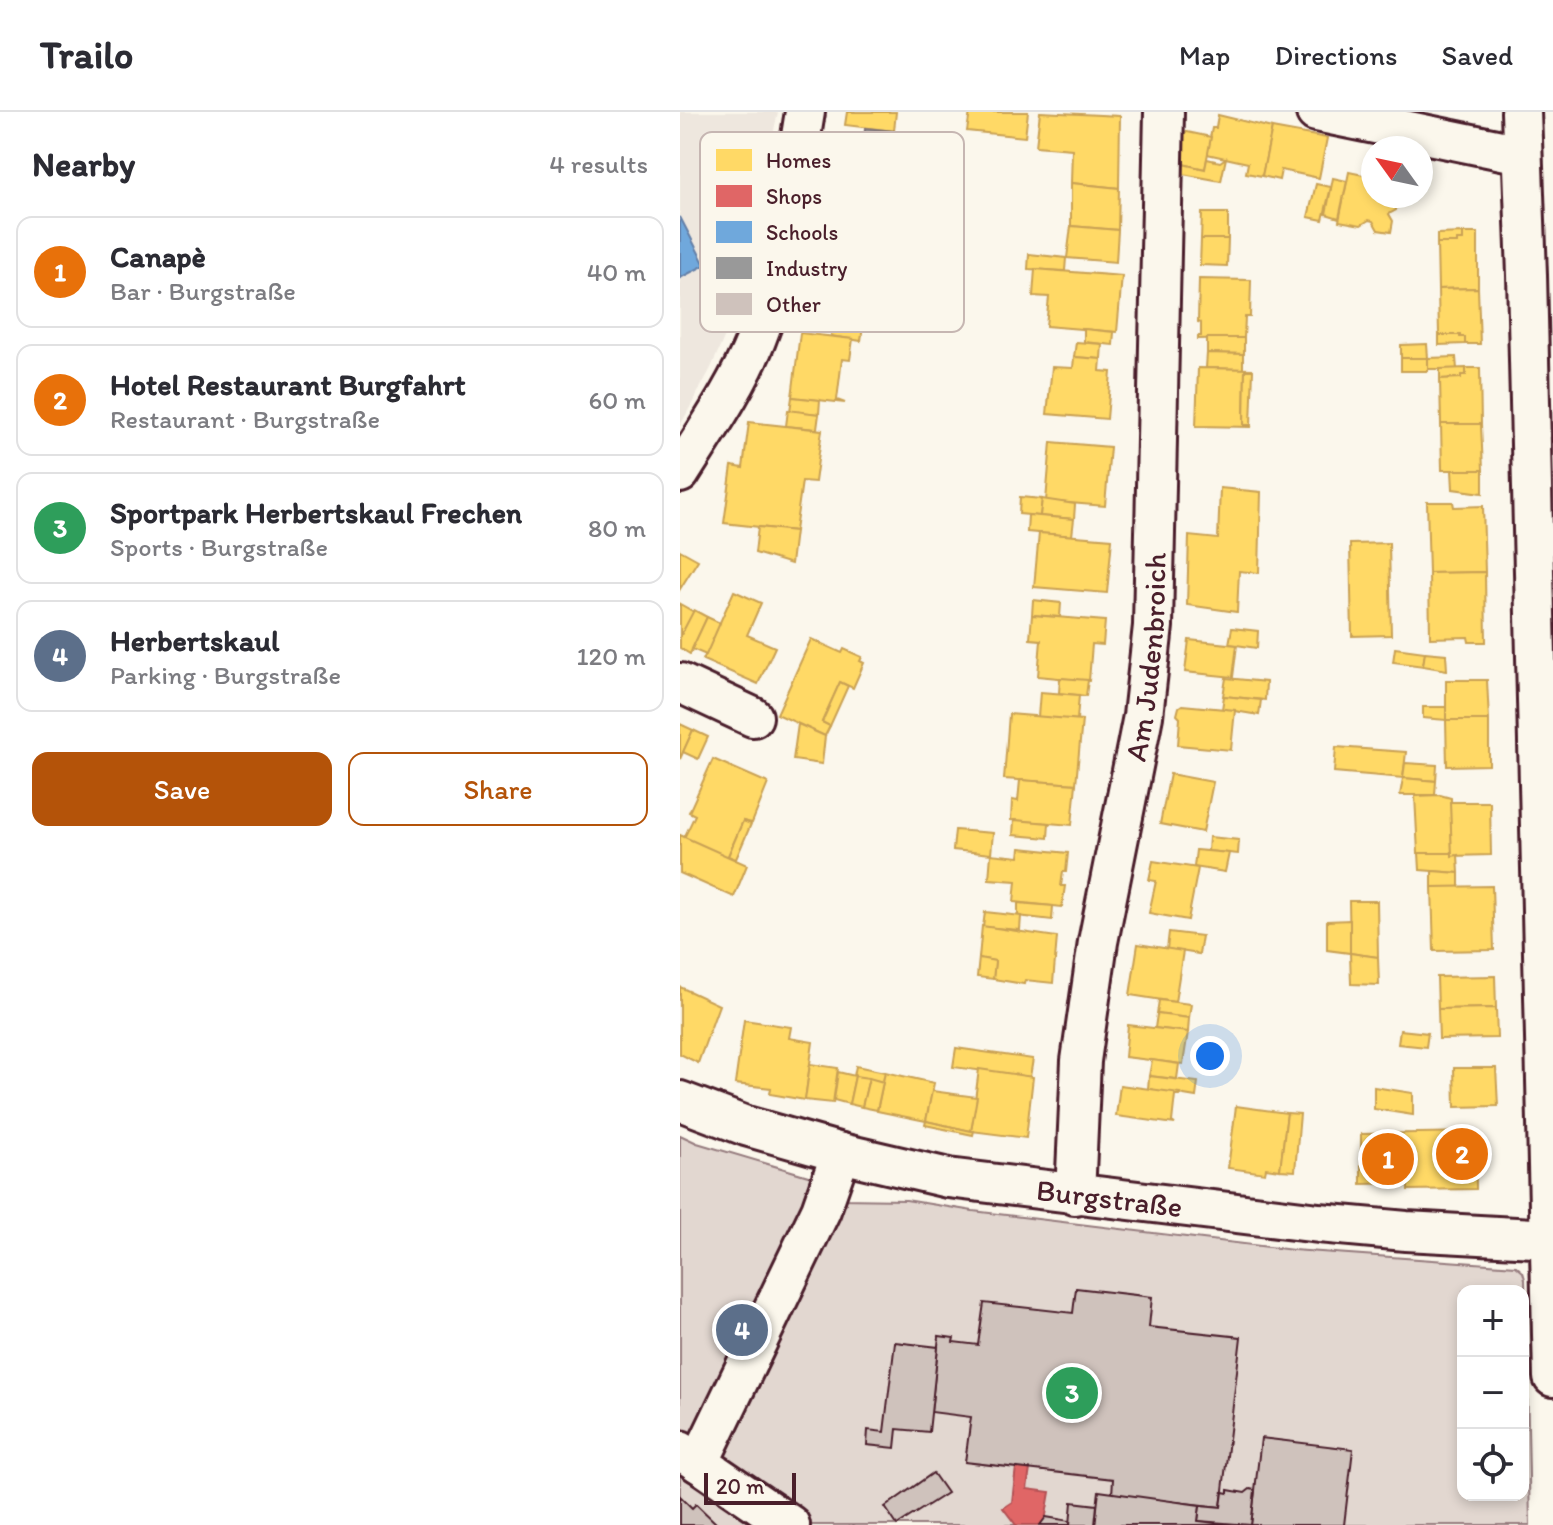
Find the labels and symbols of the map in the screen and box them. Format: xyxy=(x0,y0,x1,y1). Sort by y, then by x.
legend xyxy=(700,132,964,332)
north arrow xyxy=(1361,136,1433,208)
text: Homes xyxy=(766,147,831,174)
text: Shops xyxy=(766,183,822,210)
text: Schools xyxy=(766,219,838,246)
text: Industry xyxy=(766,255,848,282)
text: Other xyxy=(766,291,821,318)
street label: Am Judenbroich xyxy=(1116,552,1173,764)
your location xyxy=(1190,1036,1230,1076)
pin: 2 xyxy=(1436,1124,1488,1184)
pin: 1 xyxy=(1362,1129,1414,1189)
street label: Burgstraße xyxy=(1034,1170,1185,1225)
pin: 4 xyxy=(716,1300,768,1360)
pin: 3 xyxy=(1046,1363,1098,1423)
scale bar xyxy=(704,1469,796,1505)

